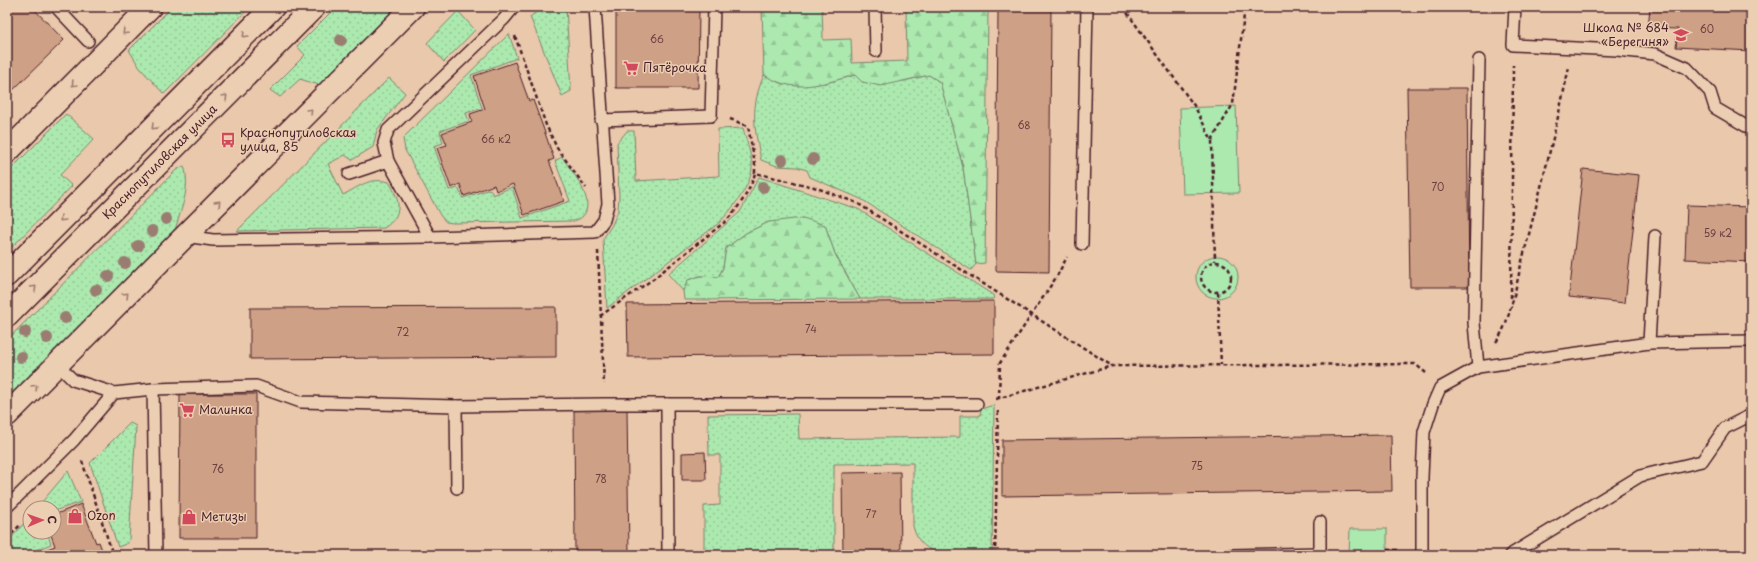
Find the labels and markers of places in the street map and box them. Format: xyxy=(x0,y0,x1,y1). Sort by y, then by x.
place label: Школа № 684 «Берегиня» xyxy=(1583,18,1669,50)
school or university icon: Школа № 684 «Берегиня» xyxy=(1672,26,1690,44)
place label: Пятёрочка xyxy=(643,58,707,76)
supermarket icon: Пятёрочка xyxy=(622,59,640,77)
place label: Краснопутиловская улица, 85 xyxy=(240,123,357,155)
bus stop icon: Краснопутиловская улица, 85 xyxy=(219,131,237,149)
place label: Малинка xyxy=(199,400,253,418)
supermarket icon: Малинка xyxy=(178,401,196,419)
place label: Ozon xyxy=(87,506,116,524)
shop icon: Ozon xyxy=(66,507,84,525)
place label: Метизы xyxy=(201,507,247,525)
shop icon: Метизы xyxy=(180,508,198,526)

